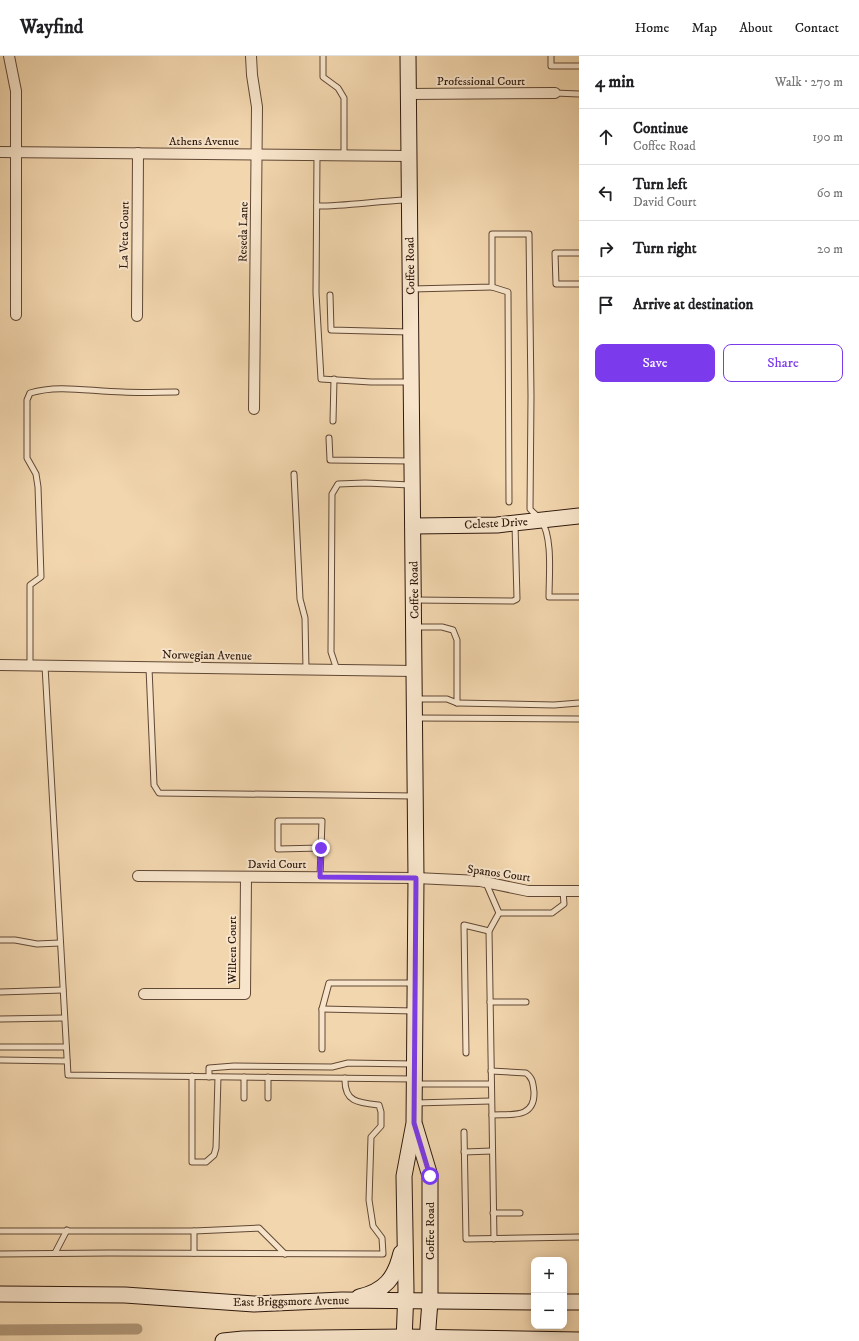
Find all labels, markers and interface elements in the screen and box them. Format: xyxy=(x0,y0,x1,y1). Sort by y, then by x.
text: Wayfind xyxy=(20,16,83,39)
text: Home xyxy=(635,19,669,37)
text: Map xyxy=(691,19,717,37)
text: About xyxy=(739,19,773,37)
text: Contact xyxy=(795,19,839,37)
text: 4 min xyxy=(595,71,634,93)
street label: Professional Court xyxy=(437,74,525,89)
text: Walk · 270 m xyxy=(775,74,843,90)
text: Continue xyxy=(633,119,688,138)
icon: ahead xyxy=(595,126,617,148)
text: 190 m xyxy=(812,129,843,145)
street label: Athens Avenue xyxy=(169,134,239,149)
text: Coffee Road xyxy=(633,138,696,154)
text: Turn left xyxy=(633,175,687,194)
icon: left xyxy=(595,182,617,204)
text: 60 m xyxy=(817,185,843,201)
text: David Court xyxy=(633,194,697,210)
street label: La Veta Court xyxy=(116,201,133,269)
street label: Reseda Lane xyxy=(235,202,252,262)
street label: Coffee Road xyxy=(402,237,419,295)
icon: right xyxy=(595,238,617,260)
text: Turn right xyxy=(633,239,696,258)
text: 20 m xyxy=(817,241,843,257)
icon: arrive xyxy=(595,294,617,316)
text: Arrive at destination xyxy=(633,295,753,314)
button: Save xyxy=(595,344,715,382)
button: Share xyxy=(723,344,843,382)
street label: Celeste Drive xyxy=(464,514,528,533)
street label: Coffee Road xyxy=(406,561,423,619)
street label: Norwegian Avenue xyxy=(162,647,252,664)
route end xyxy=(312,839,330,857)
street label: David Court xyxy=(248,857,307,872)
street label: Spanos Court xyxy=(466,862,532,885)
street label: Willeen Court xyxy=(225,916,240,985)
route start xyxy=(421,1167,439,1185)
street label: Coffee Road xyxy=(423,1202,438,1260)
map controls xyxy=(531,1257,567,1329)
button: + xyxy=(531,1257,567,1293)
street label: East Briggsmore Avenue xyxy=(233,1293,349,1310)
button: − xyxy=(531,1293,567,1329)

